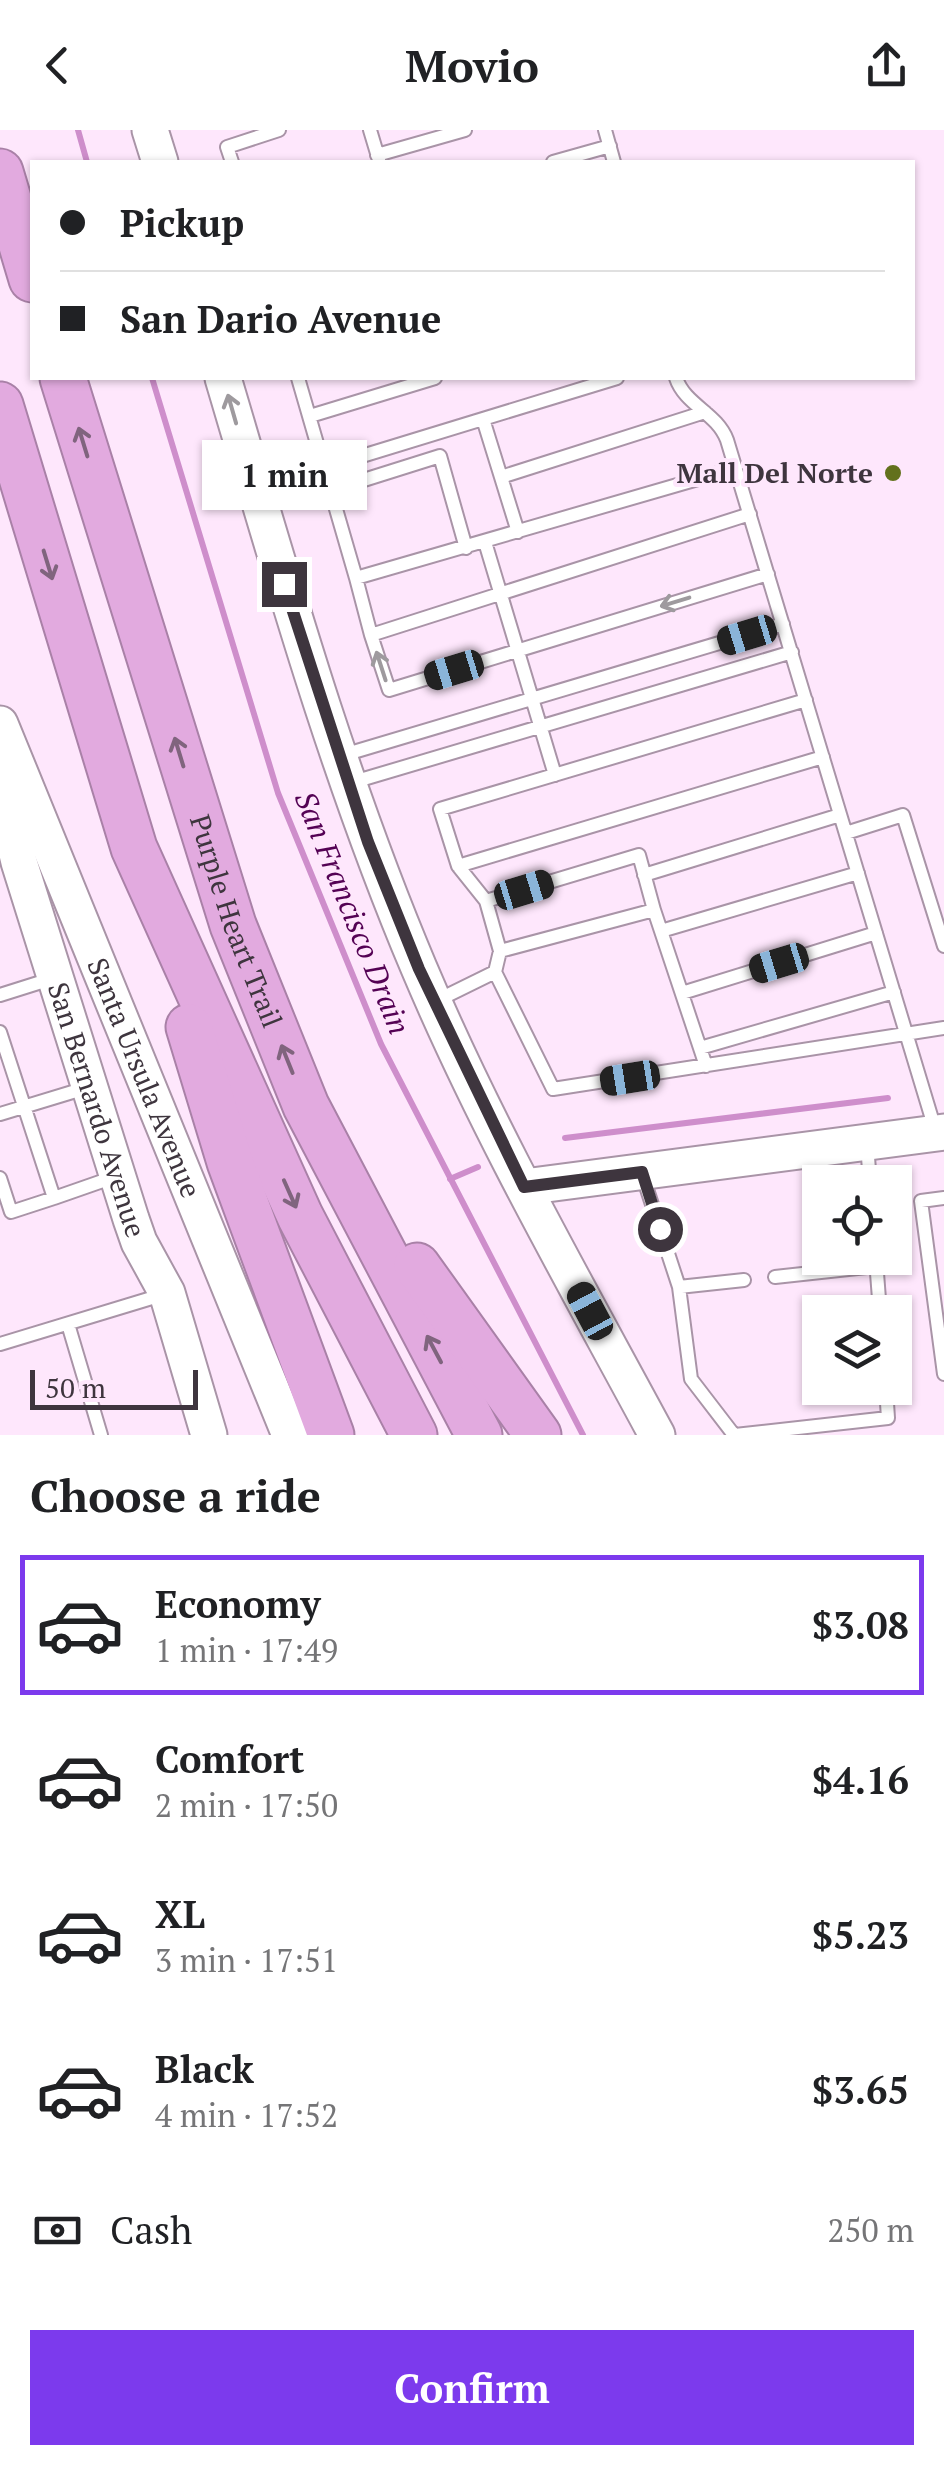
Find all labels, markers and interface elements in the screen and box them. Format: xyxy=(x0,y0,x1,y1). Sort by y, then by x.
text: Movio xyxy=(405,35,539,95)
icon: back xyxy=(30,38,85,93)
icon: share xyxy=(859,38,914,93)
text: Pickup xyxy=(120,198,244,248)
text: San Dario Avenue xyxy=(120,294,441,344)
one-way arrow xyxy=(222,394,240,425)
one-way arrow xyxy=(72,427,90,458)
callout: 1 min xyxy=(202,439,366,509)
text: 1 min xyxy=(241,454,328,496)
place label: Mall Del Norte xyxy=(677,454,873,491)
marker: Mall Del Norte xyxy=(882,462,904,484)
one-way arrow xyxy=(40,549,58,580)
route end xyxy=(262,562,307,607)
one-way arrow xyxy=(659,594,691,612)
car xyxy=(714,612,780,658)
car xyxy=(421,647,487,693)
one-way arrow xyxy=(371,650,389,682)
one-way arrow xyxy=(169,737,187,769)
water label: San Francisco Drain xyxy=(286,785,420,1040)
street label: Purple Heart Trail xyxy=(182,810,291,1033)
car xyxy=(491,867,557,913)
car xyxy=(746,940,812,986)
street label: Santa Ursula Avenue xyxy=(79,952,210,1203)
street label: San Bernardo Avenue xyxy=(40,978,155,1242)
one-way arrow xyxy=(277,1044,295,1074)
car xyxy=(598,1058,662,1098)
map controls xyxy=(802,1165,912,1405)
button: locate xyxy=(802,1165,912,1275)
one-way arrow xyxy=(282,1178,300,1209)
route start xyxy=(638,1207,683,1252)
car xyxy=(563,1277,617,1345)
button: layers xyxy=(802,1295,912,1405)
one-way arrow xyxy=(423,1334,443,1364)
scale bar xyxy=(30,1365,198,1410)
text: 50 m xyxy=(45,1369,106,1406)
text: Choose a ride xyxy=(30,1465,321,1525)
text: Economy xyxy=(155,1579,321,1629)
icon: car xyxy=(35,1580,125,1670)
text: $3.08 xyxy=(812,1600,909,1650)
text: 1 min · 17:49 xyxy=(155,1629,338,1671)
text: Comfort xyxy=(155,1734,304,1784)
icon: car xyxy=(35,1735,125,1825)
text: $4.16 xyxy=(812,1755,909,1805)
text: 2 min · 17:50 xyxy=(155,1784,338,1826)
text: XL xyxy=(155,1889,205,1939)
icon: car xyxy=(35,1890,125,1980)
text: $5.23 xyxy=(812,1910,909,1960)
text: 3 min · 17:51 xyxy=(155,1939,338,1981)
text: Black xyxy=(155,2044,254,2094)
icon: car xyxy=(35,2045,125,2135)
text: $3.65 xyxy=(812,2065,909,2115)
text: 4 min · 17:52 xyxy=(155,2094,338,2136)
icon: cash xyxy=(30,2203,85,2258)
text: Cash xyxy=(110,2205,192,2255)
text: 250 m xyxy=(827,2209,914,2251)
button: Confirm xyxy=(30,2330,914,2445)

